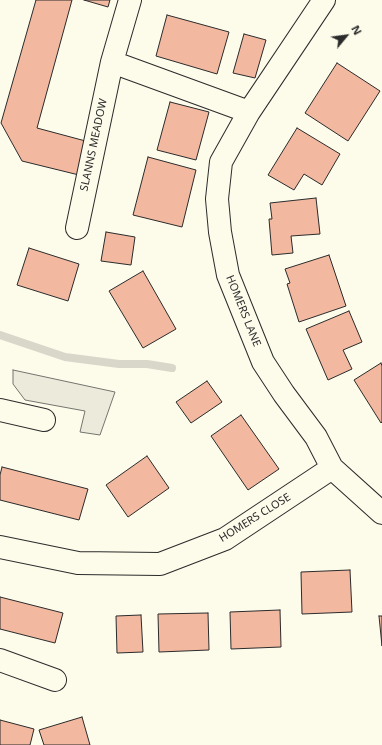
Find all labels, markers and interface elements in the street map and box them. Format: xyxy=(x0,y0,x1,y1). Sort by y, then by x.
north arrow xyxy=(326,16,366,56)
text: N xyxy=(348,22,366,37)
street label: SLANNS MEADOW xyxy=(78,98,110,192)
street label: HOMERS LANE xyxy=(223,273,263,349)
street label: HOMERS CLOSE xyxy=(217,491,293,545)

